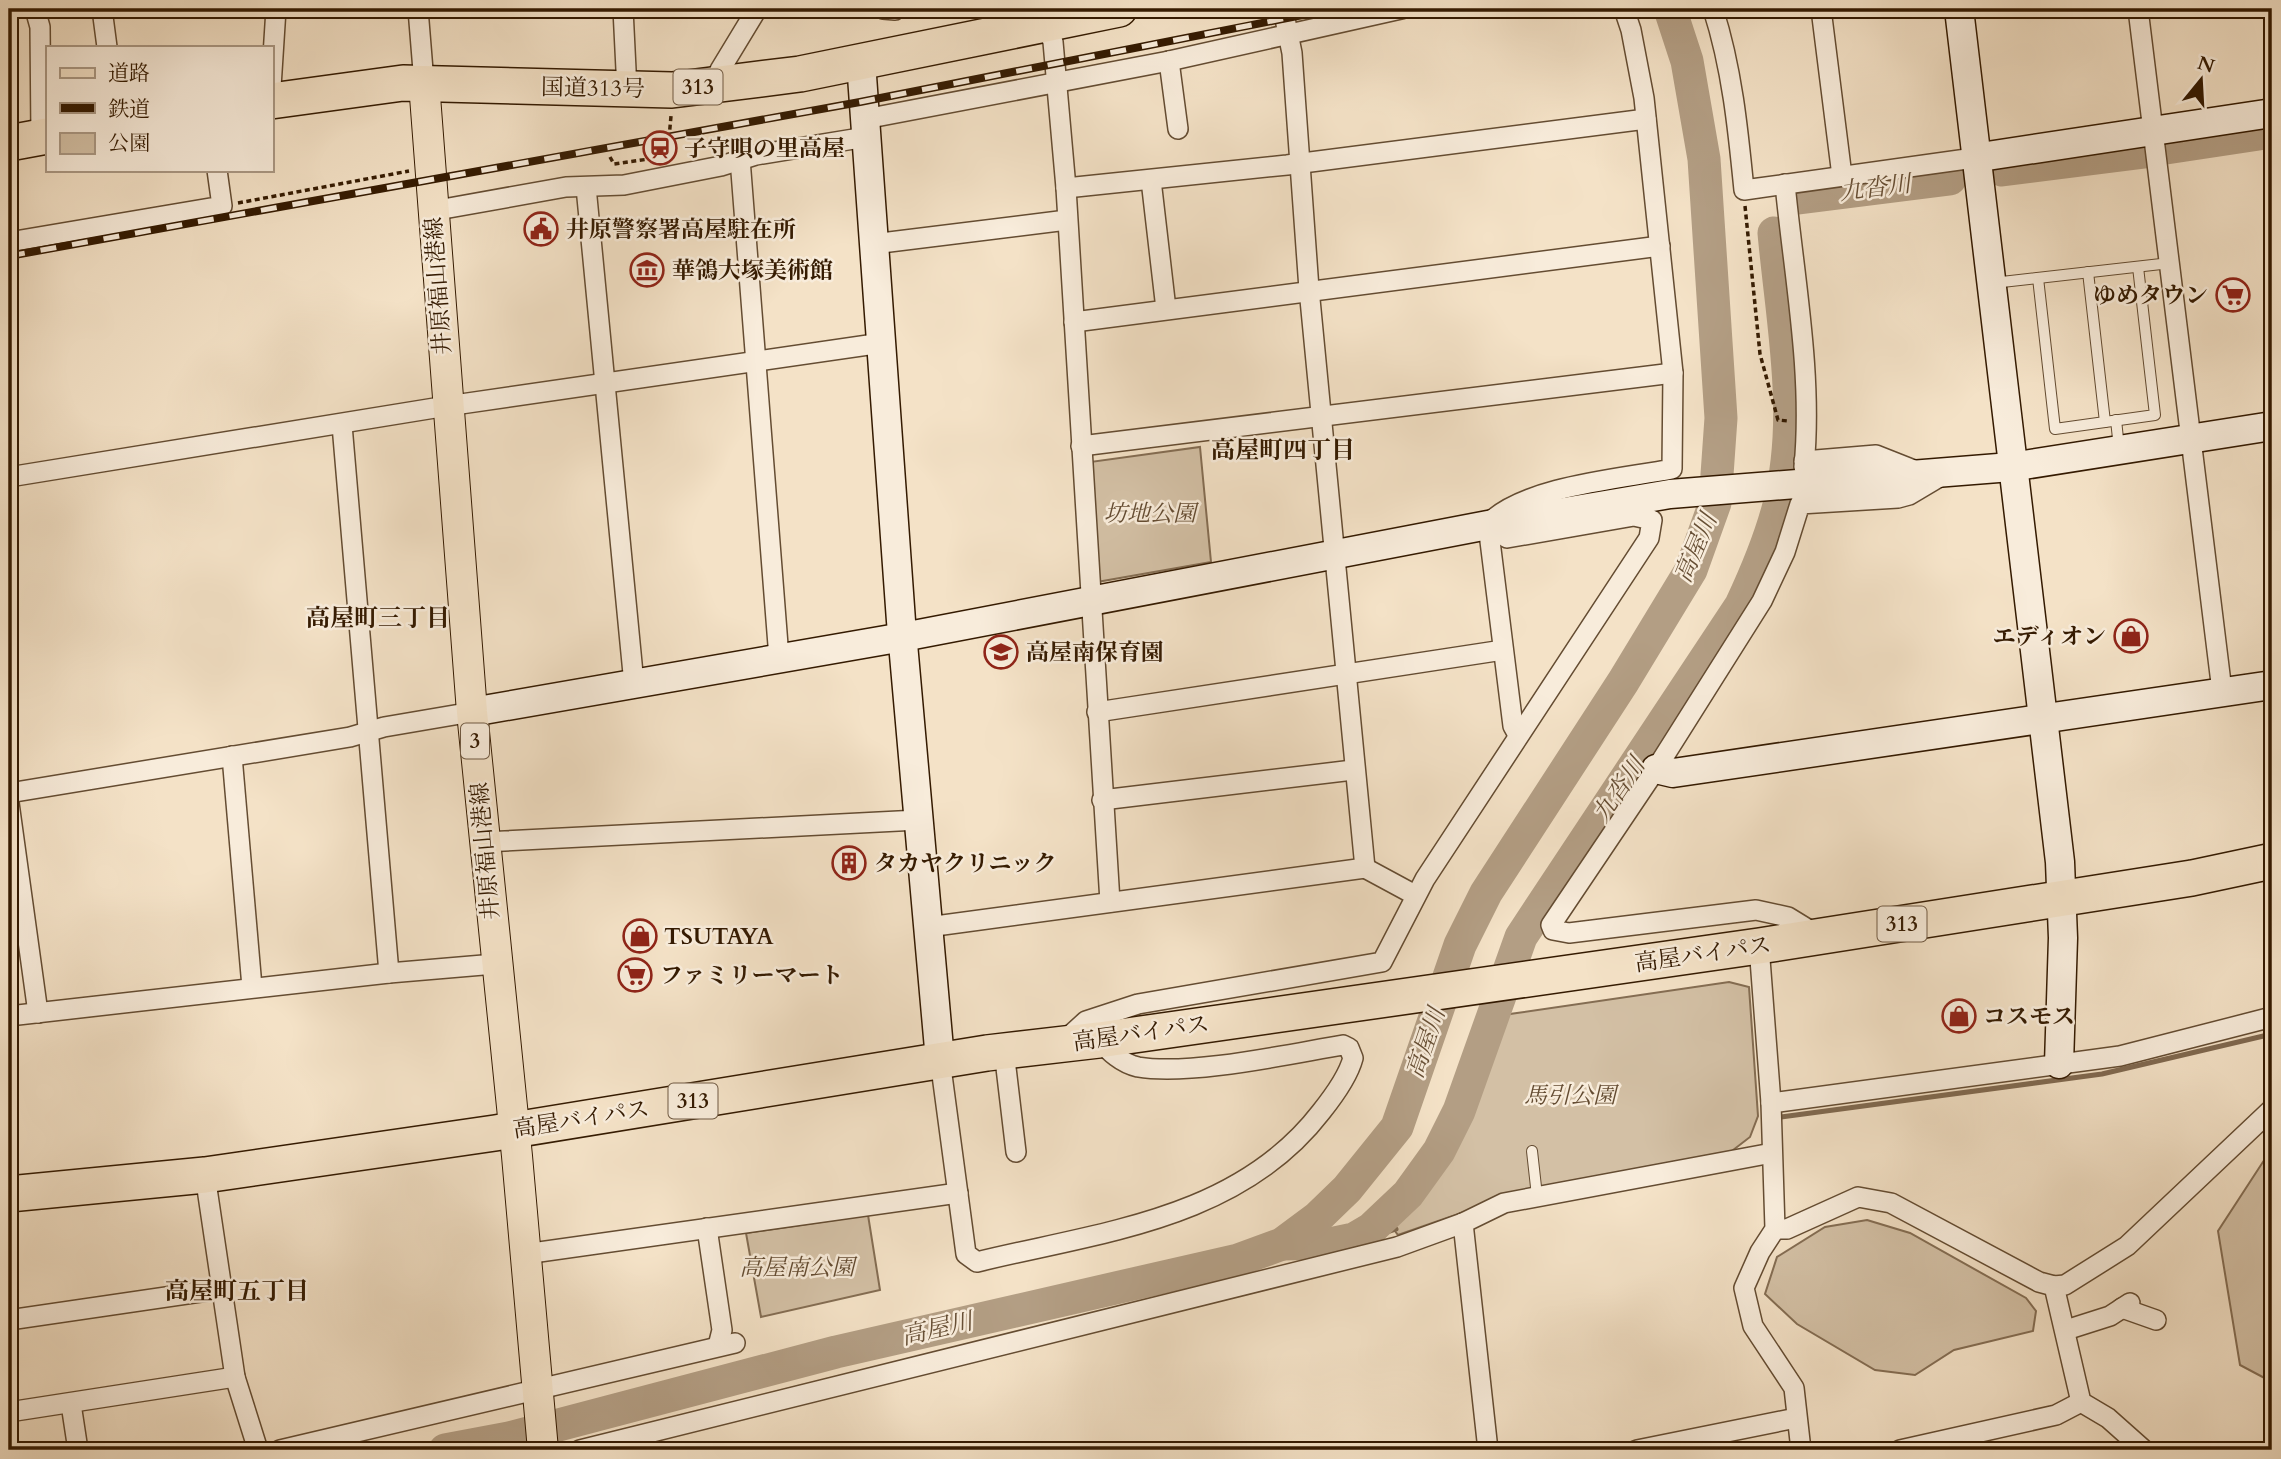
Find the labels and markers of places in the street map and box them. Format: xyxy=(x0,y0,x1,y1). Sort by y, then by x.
station icon: 子守唄の里高屋 xyxy=(641,129,679,167)
place label: 子守唄の里高屋 xyxy=(684,133,845,164)
public building icon: 井原警察署高屋駐在所 xyxy=(522,210,560,248)
place label: 井原警察署高屋駐在所 xyxy=(566,214,796,245)
museum icon: 華鴒大塚美術館 xyxy=(628,251,666,289)
place label: 華鴒大塚美術館 xyxy=(672,255,833,286)
supermarket icon: ゆめタウン xyxy=(2214,276,2252,314)
place label: ゆめタウン xyxy=(2093,280,2208,311)
shop icon: エディオン xyxy=(2112,617,2150,655)
place label: エディオン xyxy=(1993,621,2106,652)
school or university icon: 高屋南保育園 xyxy=(982,633,1020,671)
place label: 高屋南保育園 xyxy=(1026,637,1164,668)
building icon: タカヤクリニック xyxy=(830,844,868,882)
place label: タカヤクリニック xyxy=(874,848,1057,879)
shop icon: TSUTAYA xyxy=(621,917,659,955)
place label: TSUTAYA xyxy=(664,921,774,952)
supermarket icon: ファミリーマート xyxy=(616,956,654,994)
place label: ファミリーマート xyxy=(660,960,844,991)
shop icon: コスモス xyxy=(1940,997,1978,1035)
place label: コスモス xyxy=(1983,1001,2075,1032)

